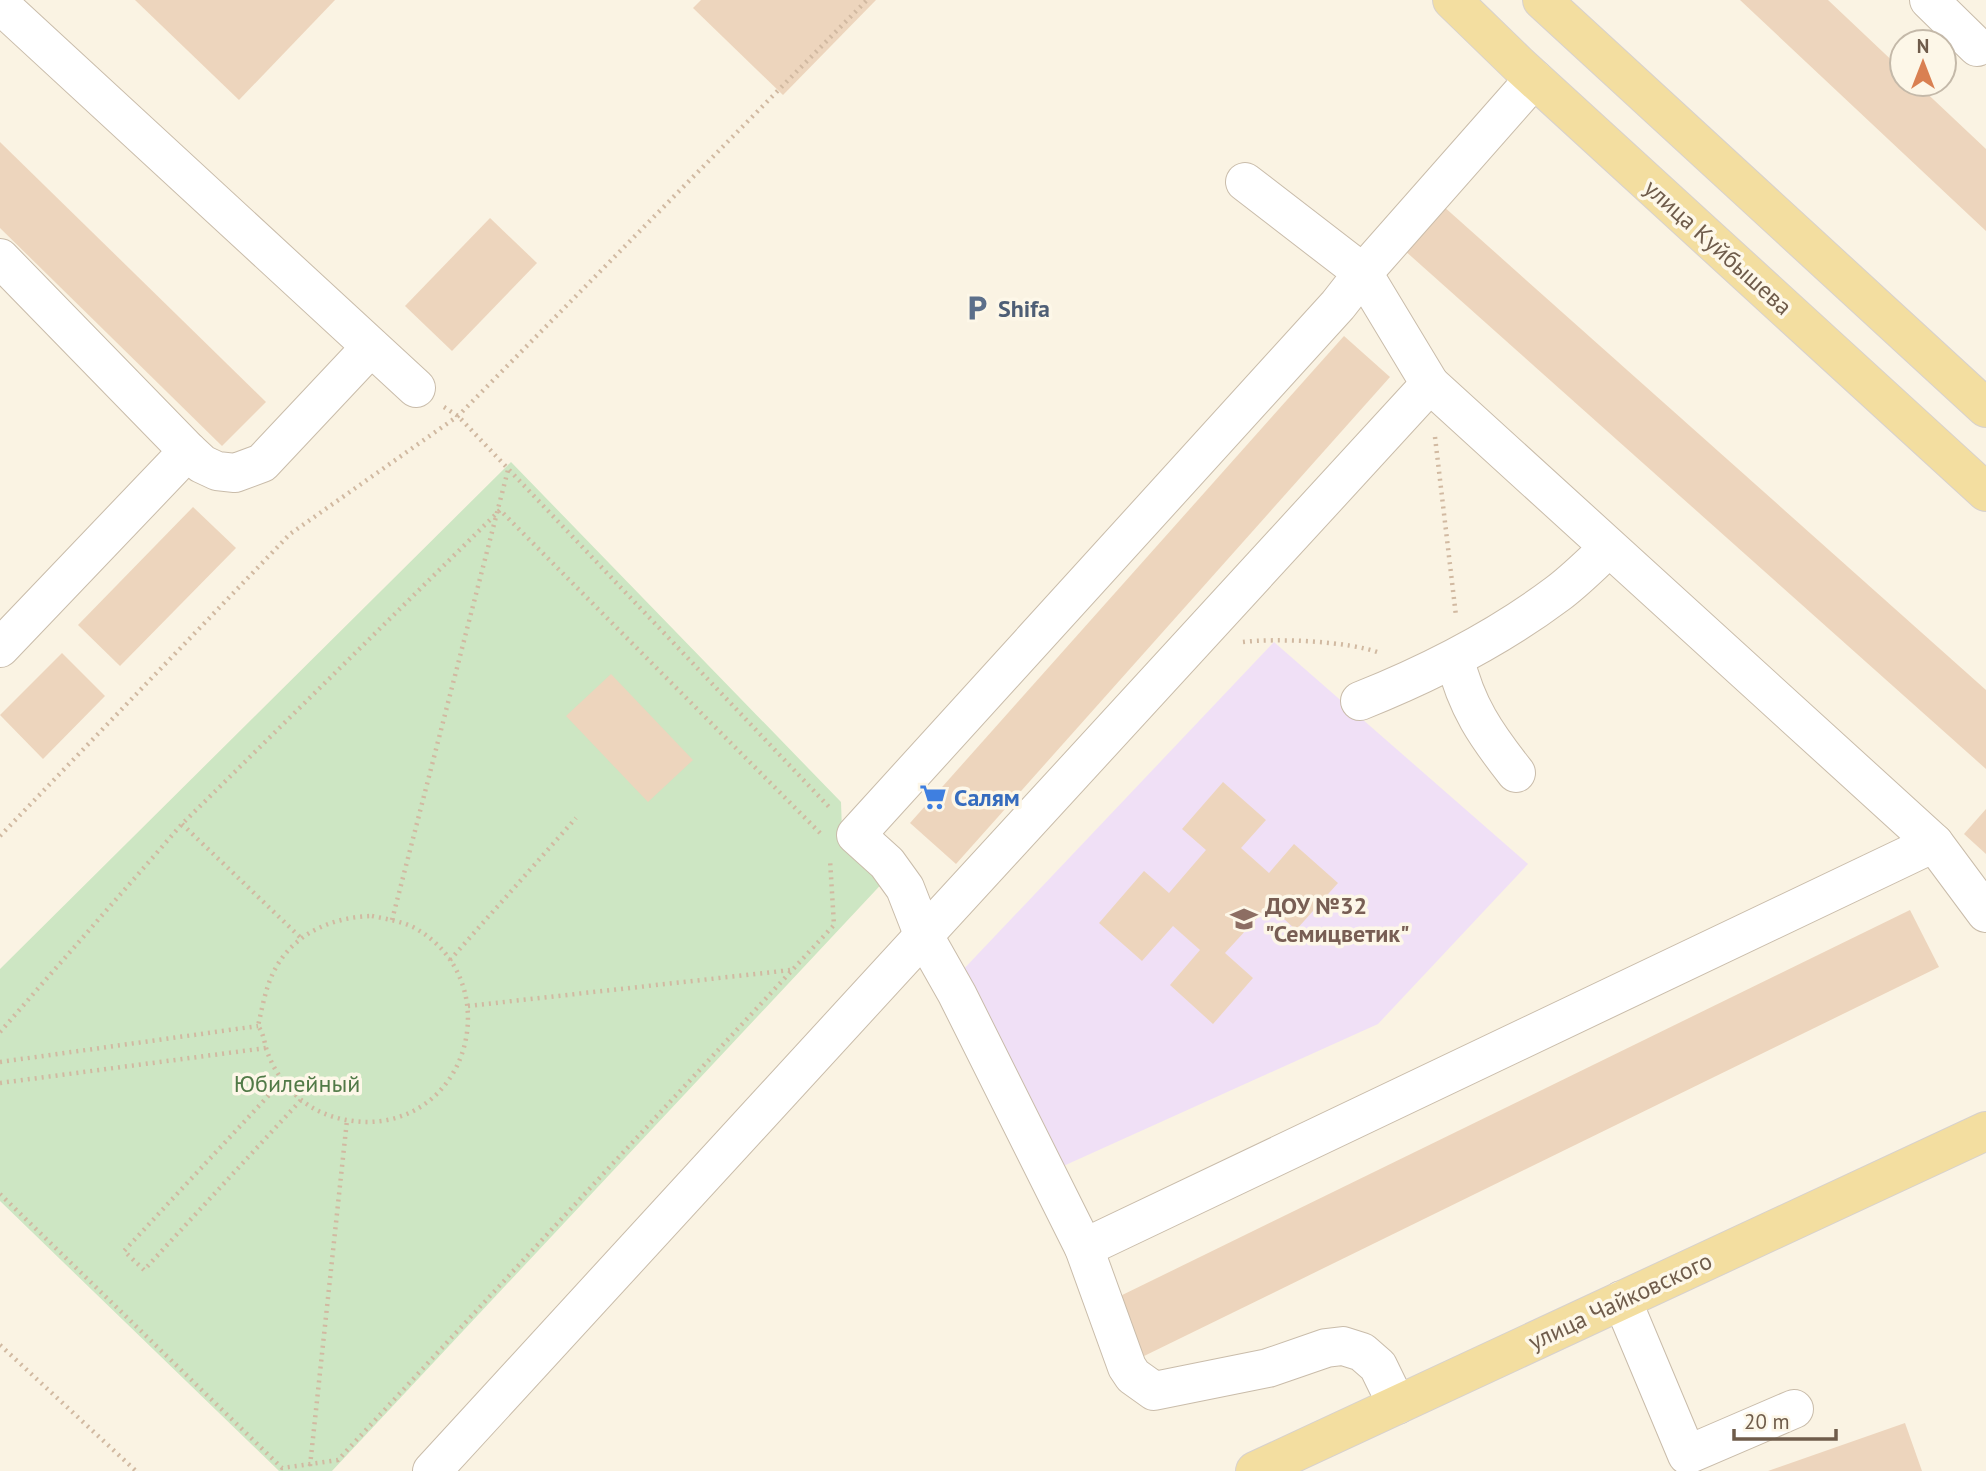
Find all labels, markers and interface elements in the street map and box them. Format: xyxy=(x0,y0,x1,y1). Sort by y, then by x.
north arrow xyxy=(1888,28,1958,98)
text: N xyxy=(1917,34,1929,58)
street label: улица Куйбышева xyxy=(1637,172,1799,322)
parking icon: Shifa xyxy=(962,293,992,323)
place label: Shifa xyxy=(998,293,1050,324)
supermarket icon: Салям xyxy=(918,782,948,812)
place label: Салям xyxy=(954,782,1020,813)
place label: ДОУ №32 "Семицветик" xyxy=(1265,890,1410,949)
school or university icon: ДОУ №32 "Семицветик" xyxy=(1229,904,1259,934)
park label: Юбилейный xyxy=(234,1068,360,1099)
street label: улица Чайковского xyxy=(1523,1245,1717,1357)
scale bar xyxy=(1734,1398,1836,1442)
text: 20 m xyxy=(1744,1408,1790,1435)

